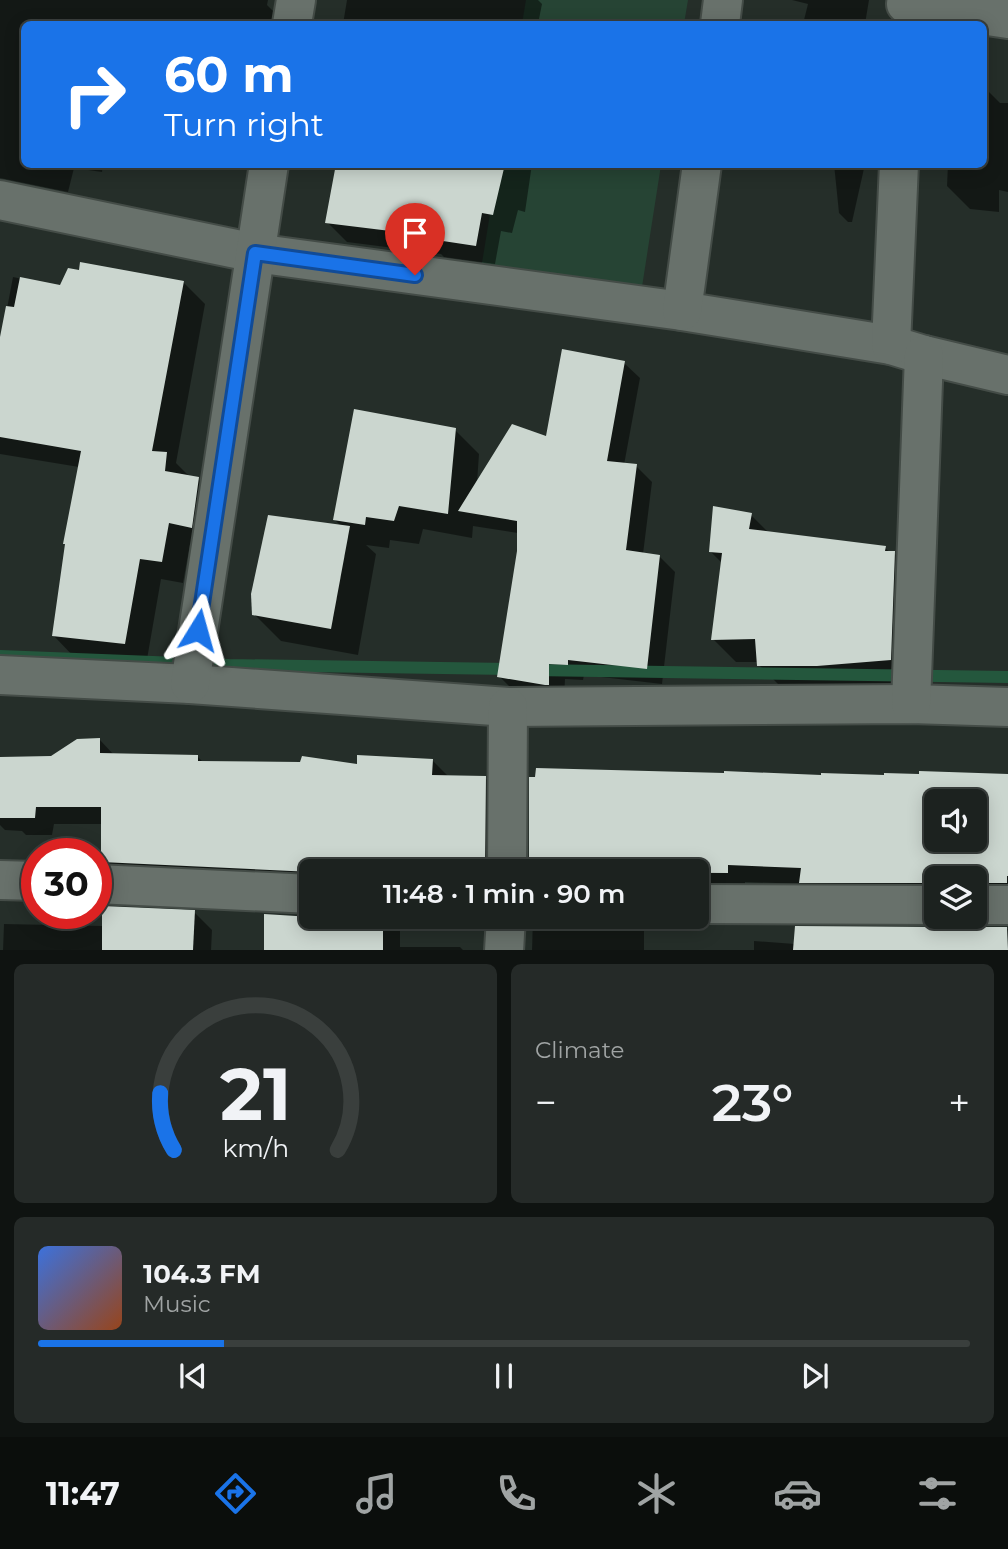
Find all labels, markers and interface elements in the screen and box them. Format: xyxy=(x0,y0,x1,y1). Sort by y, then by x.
text: 60 m xyxy=(164,45,294,104)
icon: right xyxy=(49,49,140,140)
text: Turn right xyxy=(164,105,324,144)
pin xyxy=(385,203,445,275)
icon: arrive xyxy=(396,214,434,252)
position arrow xyxy=(161,593,235,667)
map controls xyxy=(924,789,987,929)
button: sound xyxy=(924,789,987,852)
speed limit sign: 30 xyxy=(21,838,112,929)
button: layers xyxy=(924,866,987,929)
text: 11:48 · 1 min · 90 m xyxy=(383,878,625,910)
text: Climate xyxy=(535,1036,624,1064)
text: 21 xyxy=(220,1050,291,1138)
text: 23° xyxy=(712,1071,793,1134)
text: − xyxy=(535,1079,557,1126)
text: + xyxy=(948,1079,970,1126)
text: km/h xyxy=(222,1132,289,1162)
text: 104.3 FM xyxy=(143,1258,261,1290)
text: Music xyxy=(143,1290,211,1318)
icon: previous xyxy=(174,1357,212,1395)
icon: pause xyxy=(485,1357,523,1395)
icon: next xyxy=(796,1357,834,1395)
icon: directions xyxy=(211,1469,260,1518)
icon: music xyxy=(352,1469,401,1518)
icon: phone xyxy=(492,1469,541,1518)
icon: climate xyxy=(632,1469,681,1518)
icon: car xyxy=(773,1469,822,1518)
icon: filters xyxy=(913,1469,962,1518)
text: 11:47 xyxy=(46,1474,120,1513)

